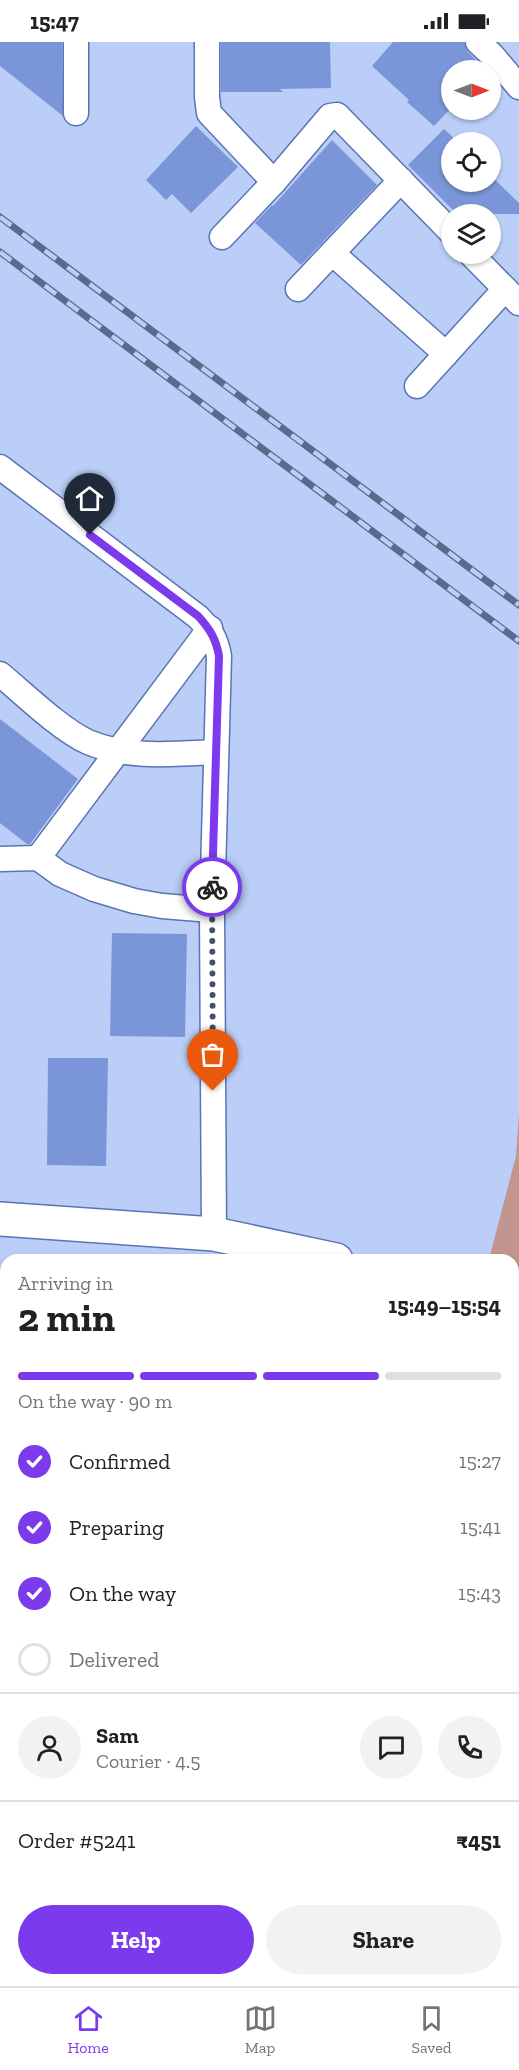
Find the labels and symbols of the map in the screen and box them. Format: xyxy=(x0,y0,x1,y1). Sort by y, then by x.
north arrow xyxy=(441,60,501,120)
pin xyxy=(64,473,115,535)
courier xyxy=(182,857,242,917)
pin xyxy=(187,1029,238,1091)

